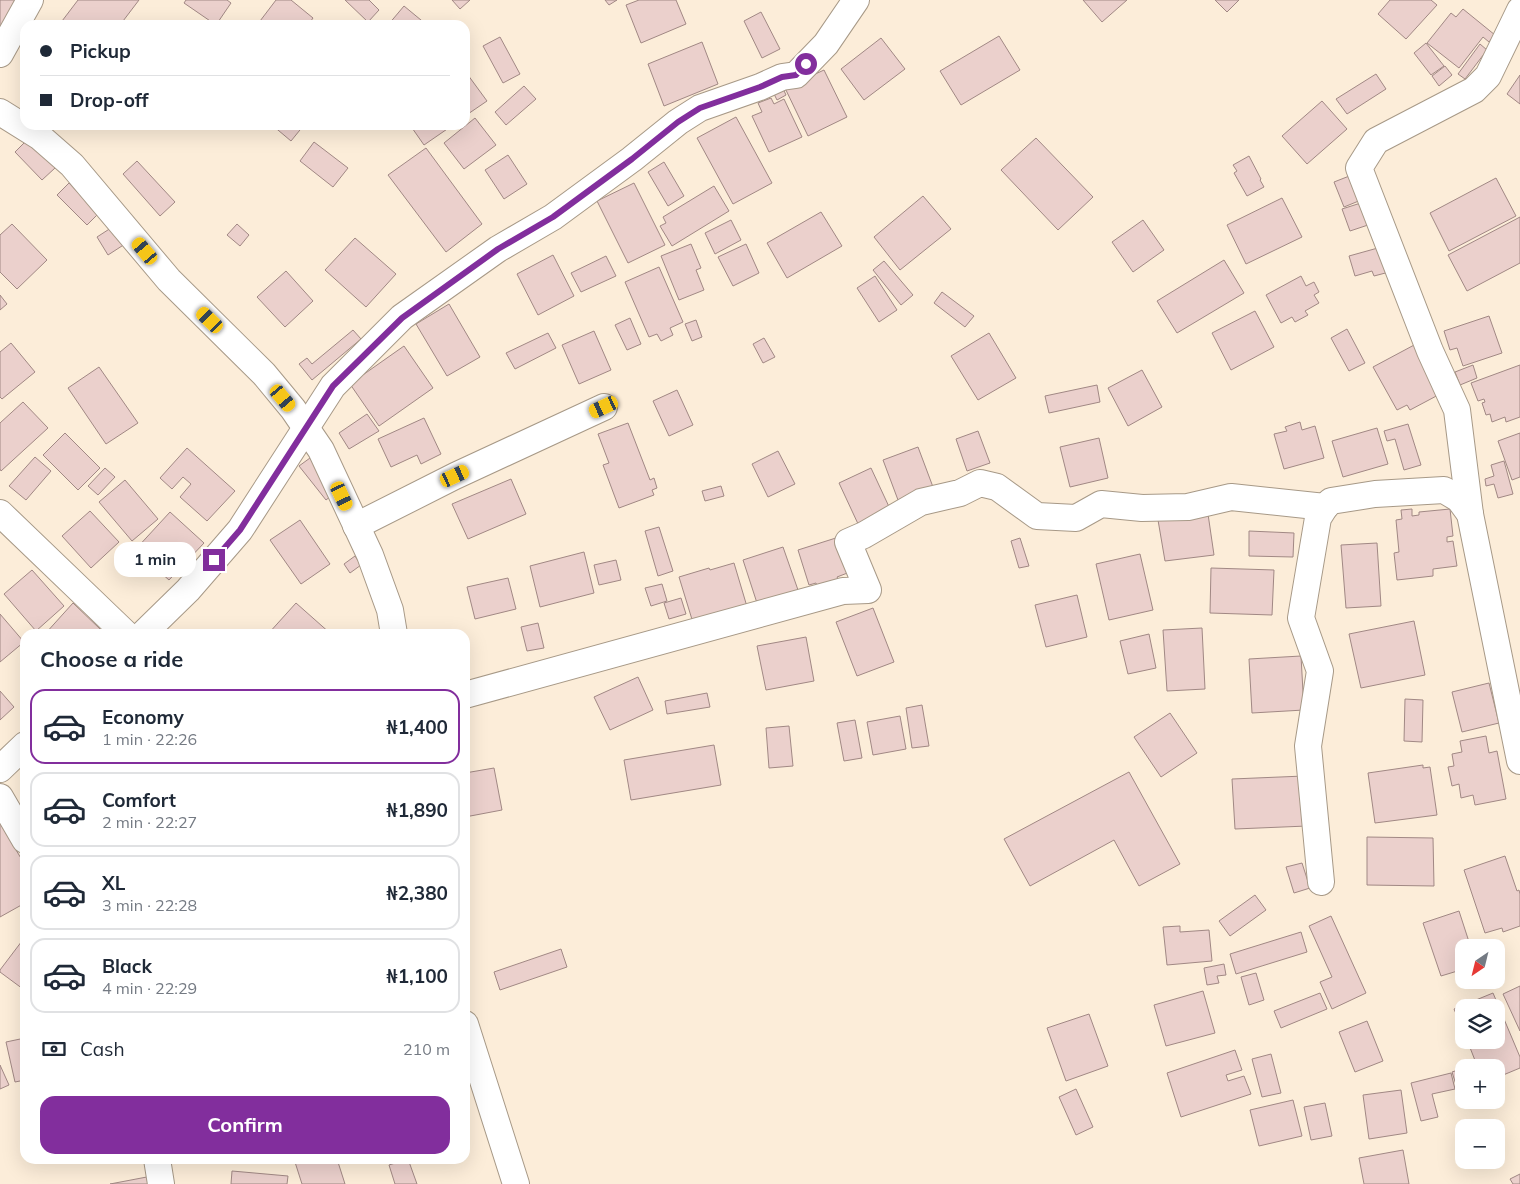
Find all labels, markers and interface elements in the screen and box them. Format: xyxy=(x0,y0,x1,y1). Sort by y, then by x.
text: Pickup xyxy=(70,39,131,63)
route start xyxy=(795,53,817,75)
text: Drop-off xyxy=(70,88,148,112)
car xyxy=(129,235,160,267)
car xyxy=(193,304,226,336)
car xyxy=(267,382,298,414)
car xyxy=(587,394,620,420)
car xyxy=(438,463,471,489)
car xyxy=(328,479,355,513)
callout: 1 min xyxy=(114,542,196,578)
text: 1 min xyxy=(134,549,176,569)
route end xyxy=(203,549,225,571)
text: Choose a ride xyxy=(40,645,183,673)
icon: car xyxy=(42,704,87,749)
text: Economy xyxy=(102,705,184,729)
text: ₦1,400 xyxy=(386,715,448,739)
text: 1 min · 22:26 xyxy=(102,729,197,749)
icon: car xyxy=(42,787,87,832)
text: Comfort xyxy=(102,788,176,812)
text: ₦1,890 xyxy=(386,798,448,822)
text: 2 min · 22:27 xyxy=(102,812,197,832)
icon: car xyxy=(42,870,87,915)
text: XL xyxy=(102,871,125,895)
text: ₦2,380 xyxy=(386,881,448,905)
text: 3 min · 22:28 xyxy=(102,895,197,915)
north arrow xyxy=(1455,939,1505,989)
map controls xyxy=(1455,939,1505,1169)
icon: car xyxy=(42,953,87,998)
text: Black xyxy=(102,954,152,978)
text: ₦1,100 xyxy=(386,964,448,988)
text: 4 min · 22:29 xyxy=(102,978,197,998)
button: layers xyxy=(1455,999,1505,1049)
icon: cash xyxy=(40,1035,68,1063)
text: Cash xyxy=(80,1037,125,1061)
text: 210 m xyxy=(403,1039,450,1059)
button: + xyxy=(1455,1059,1505,1109)
button: Confirm xyxy=(40,1096,450,1154)
button: − xyxy=(1455,1119,1505,1169)

